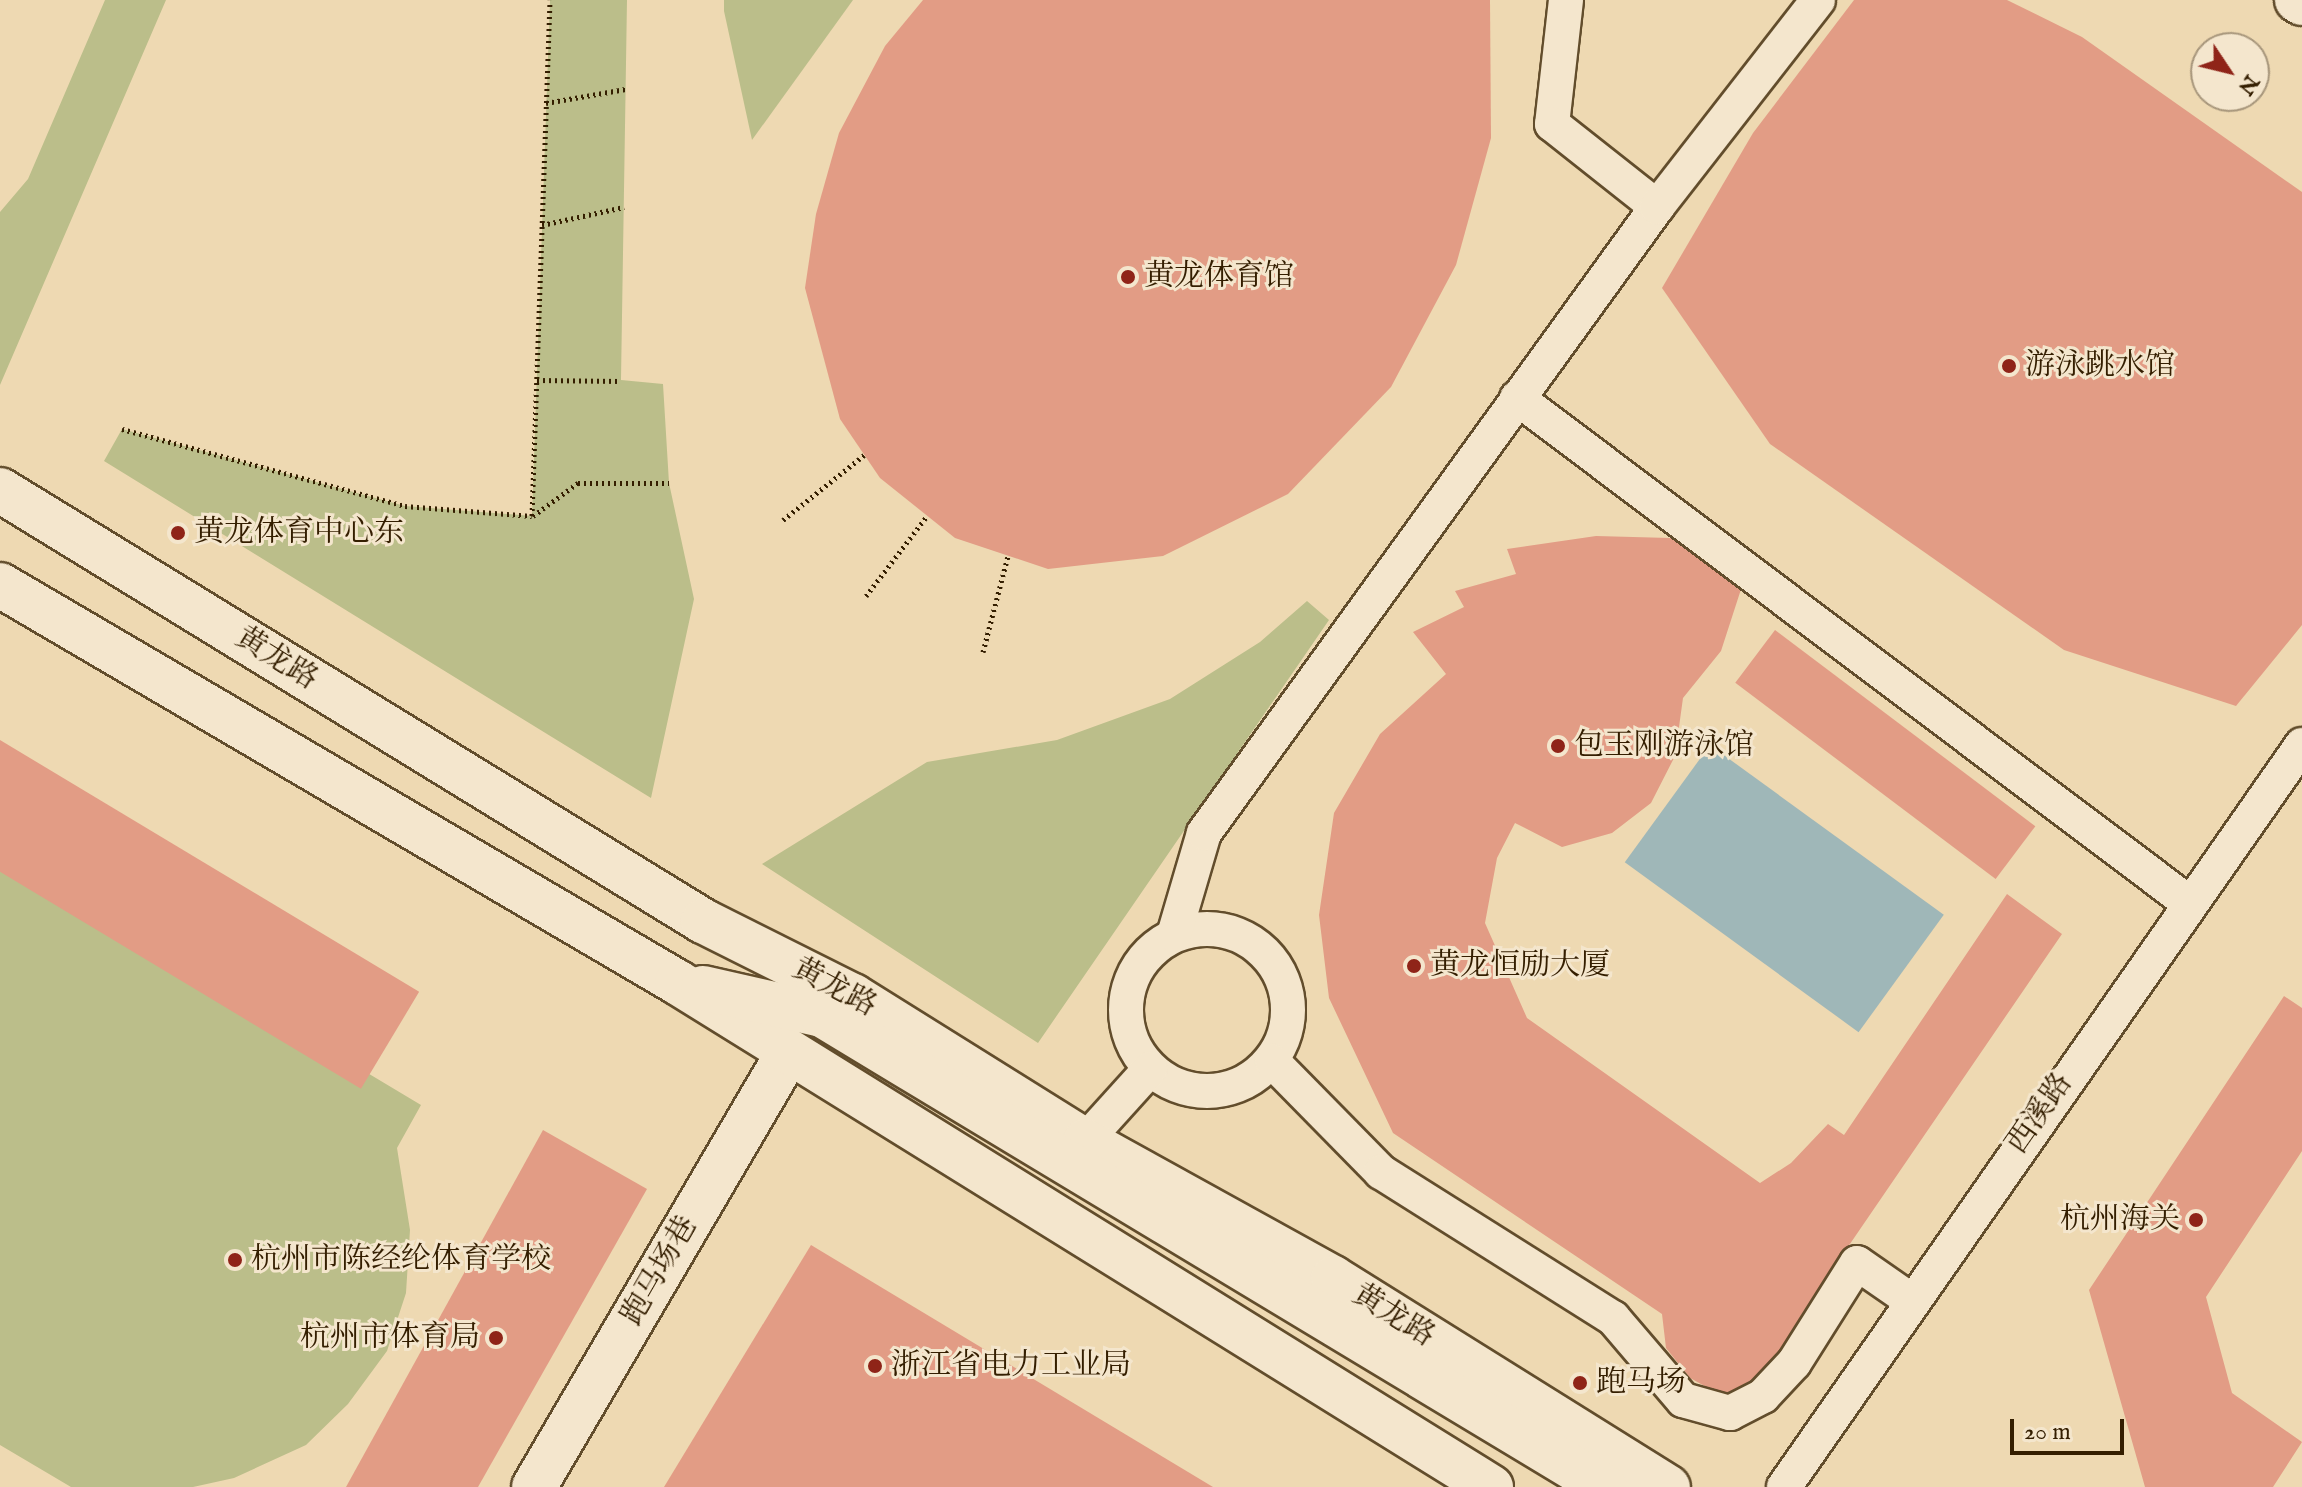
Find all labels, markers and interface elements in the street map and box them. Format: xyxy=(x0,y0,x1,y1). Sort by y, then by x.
north arrow xyxy=(2190,32,2270,112)
text: N xyxy=(2231,69,2265,100)
place label: 黄龙体育馆 xyxy=(1144,259,1294,295)
marker: 黄龙体育馆 xyxy=(1119,268,1137,286)
place label: 游泳跳水馆 xyxy=(2025,348,2175,384)
marker: 游泳跳水馆 xyxy=(2000,357,2018,375)
place label: 黄龙体育中心东 xyxy=(194,515,404,551)
marker: 黄龙体育中心东 xyxy=(169,524,187,542)
street label: 黄龙路 xyxy=(228,620,324,698)
place label: 包玉刚游泳馆 xyxy=(1574,728,1754,764)
marker: 包玉刚游泳馆 xyxy=(1549,737,1567,755)
place label: 黄龙恒励大厦 xyxy=(1430,948,1610,984)
street label: 黄龙路 xyxy=(786,951,882,1025)
marker: 黄龙恒励大厦 xyxy=(1405,957,1423,975)
street label: 西溪路 xyxy=(1999,1067,2081,1161)
place label: 杭州海关 xyxy=(2060,1202,2180,1238)
street label: 跑马场巷 xyxy=(614,1210,706,1332)
marker: 杭州海关 xyxy=(2187,1211,2205,1229)
place label: 杭州市陈经纶体育学校 xyxy=(251,1242,551,1278)
marker: 杭州市陈经纶体育学校 xyxy=(226,1251,244,1269)
street label: 黄龙路 xyxy=(1345,1277,1441,1355)
place label: 杭州市体育局 xyxy=(300,1320,480,1356)
marker: 杭州市体育局 xyxy=(487,1329,505,1347)
place label: 浙江省电力工业局 xyxy=(891,1348,1131,1384)
marker: 浙江省电力工业局 xyxy=(866,1357,884,1375)
place label: 跑马场 xyxy=(1596,1365,1686,1401)
marker: 跑马场 xyxy=(1571,1374,1589,1392)
scale bar xyxy=(2014,1403,2128,1453)
text: 20 m xyxy=(2024,1417,2071,1448)

